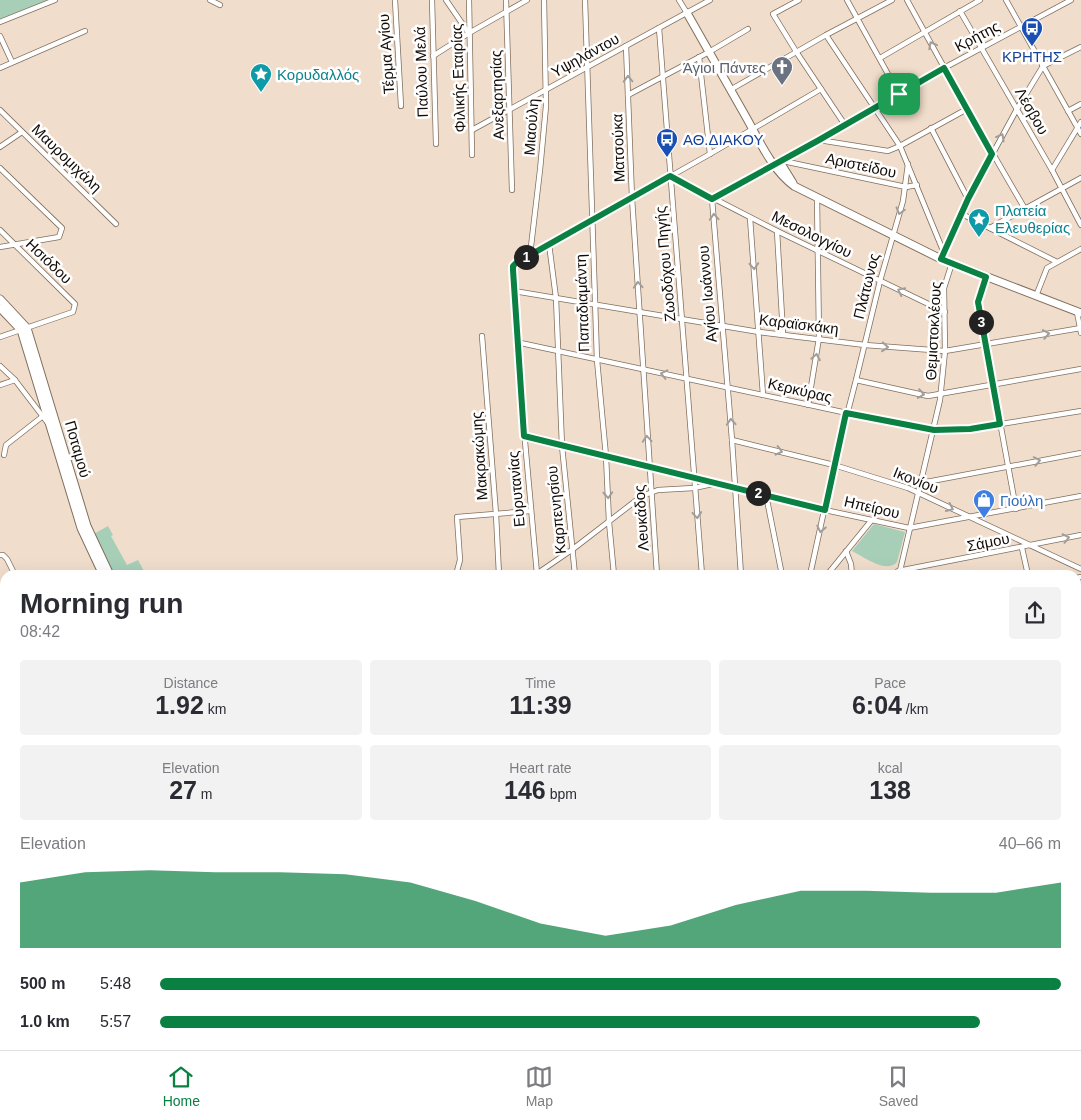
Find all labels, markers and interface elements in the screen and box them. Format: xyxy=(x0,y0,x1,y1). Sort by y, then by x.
street label: Τέρμα Αγίου xyxy=(375,13,397,95)
bus stop icon: ΚΡΗΤΗΣ xyxy=(1020,16,1044,47)
street label: Κρήτης xyxy=(952,17,1002,55)
street label: Φιλικής Εταιρίας xyxy=(448,23,468,133)
street label: Παύλου Μελά xyxy=(411,26,431,118)
street label: Υψηλάντου xyxy=(548,29,622,81)
one-way arrow xyxy=(928,41,938,50)
place label: ΚΡΗΤΗΣ xyxy=(1002,48,1062,65)
street label: Ανεξαρτησίας xyxy=(487,50,507,140)
church icon: Άγιοι Πάντες xyxy=(770,55,794,86)
place label: Άγιοι Πάντες xyxy=(683,59,766,76)
place icon: Κορυδαλλός xyxy=(249,62,273,93)
place label: Κορυδαλλός xyxy=(277,66,359,83)
pin xyxy=(878,73,920,115)
one-way arrow xyxy=(622,75,633,83)
icon: arrive xyxy=(885,80,913,108)
street label: Λέσβου xyxy=(1012,85,1052,137)
street label: Μιαούλη xyxy=(521,98,541,156)
street label: Ματσούκα xyxy=(608,113,628,183)
street label: Μαυρομιχάλη xyxy=(29,121,105,195)
bus stop icon: ΑΘ.ΔΙΑΚΟΥ xyxy=(655,127,679,158)
place label: ΑΘ.ΔΙΑΚΟΥ xyxy=(683,131,763,148)
one-way arrow xyxy=(995,134,1005,143)
street label: Αριστείδου xyxy=(824,149,898,181)
place label: Πλατεία Ελευθερίας xyxy=(995,202,1070,236)
street label: Ζωοδόχου Πηγής xyxy=(651,206,679,322)
street label: Μεσολογγίου xyxy=(769,207,855,261)
one-way arrow xyxy=(895,207,905,215)
place icon: Πλατεία Ελευθερίας xyxy=(967,207,991,238)
one-way arrow xyxy=(708,212,719,220)
street label: Ησιόδου xyxy=(23,235,75,287)
pin: 1 xyxy=(514,244,538,270)
street label: Αγίου Ιωάννου xyxy=(694,245,720,343)
text: 1 xyxy=(523,249,530,265)
street label: Πλάτωνος xyxy=(850,251,882,321)
street label: Παπαδιαμάντη xyxy=(572,254,592,352)
one-way arrow xyxy=(748,262,759,270)
one-way arrow xyxy=(633,281,644,289)
street label: Θεμιστοκλέους xyxy=(922,281,944,381)
one-way arrow xyxy=(897,287,906,297)
pin: 3 xyxy=(968,310,994,334)
street label: Καραϊσκάκη xyxy=(758,311,840,337)
text: 3 xyxy=(978,314,985,330)
one-way arrow xyxy=(1041,330,1050,340)
one-way arrow xyxy=(881,341,889,352)
one-way arrow xyxy=(810,352,820,361)
one-way arrow xyxy=(659,369,668,380)
street label: Κερκύρας xyxy=(766,374,834,406)
one-way arrow xyxy=(917,389,925,399)
street label: Μακρακώμης xyxy=(467,411,491,501)
one-way arrow xyxy=(725,417,736,425)
street label: Ποταμού xyxy=(62,419,94,479)
one-way arrow xyxy=(642,435,653,443)
one-way arrow xyxy=(775,445,784,456)
street label: Ευρυτανίας xyxy=(504,450,528,528)
one-way arrow xyxy=(1033,456,1042,466)
street label: Ικονίου xyxy=(891,463,941,497)
street label: Καρπενησίου xyxy=(543,465,569,555)
pin: 2 xyxy=(746,480,770,506)
street label: Λeυκάδος xyxy=(630,484,652,552)
text: 2 xyxy=(755,485,762,501)
shop icon: Γιούλη xyxy=(972,488,996,519)
one-way arrow xyxy=(603,492,613,500)
street label: Ηπείρου xyxy=(843,492,901,522)
place label: Γιούλη xyxy=(1000,492,1043,509)
one-way arrow xyxy=(945,501,954,512)
one-way arrow xyxy=(691,511,702,519)
one-way arrow xyxy=(816,525,827,534)
street label: Σάμου xyxy=(965,530,1011,554)
one-way arrow xyxy=(1062,534,1071,544)
button: share xyxy=(1009,587,1061,639)
text: Morning run xyxy=(20,588,183,619)
text: 08:42 xyxy=(20,623,60,640)
text: Distance xyxy=(164,675,218,691)
text: Time xyxy=(525,675,556,691)
text: Pace xyxy=(874,675,906,691)
text: 1.92 xyxy=(155,691,204,719)
text: 11:39 xyxy=(509,691,572,719)
text: 6:04 xyxy=(852,691,902,719)
text: km xyxy=(204,701,226,717)
text: /km xyxy=(902,701,928,717)
text: Elevation xyxy=(162,760,220,776)
text: Heart rate xyxy=(509,760,572,776)
text: kcal xyxy=(878,760,903,776)
text: 27 xyxy=(169,776,197,804)
text: 146 xyxy=(504,776,546,804)
text: 138 xyxy=(869,776,911,804)
text: m xyxy=(197,786,213,802)
text: bpm xyxy=(546,786,577,802)
text: Elevation xyxy=(20,835,86,852)
text: 40–66 m xyxy=(999,835,1061,852)
text: 500 m xyxy=(20,975,65,992)
text: 5:48 xyxy=(100,975,131,992)
text: 1.0 km xyxy=(20,1013,70,1030)
text: 5:57 xyxy=(100,1013,131,1030)
tab: Home xyxy=(163,1063,200,1109)
tab: Map xyxy=(525,1063,553,1109)
tab: Saved xyxy=(879,1063,918,1109)

